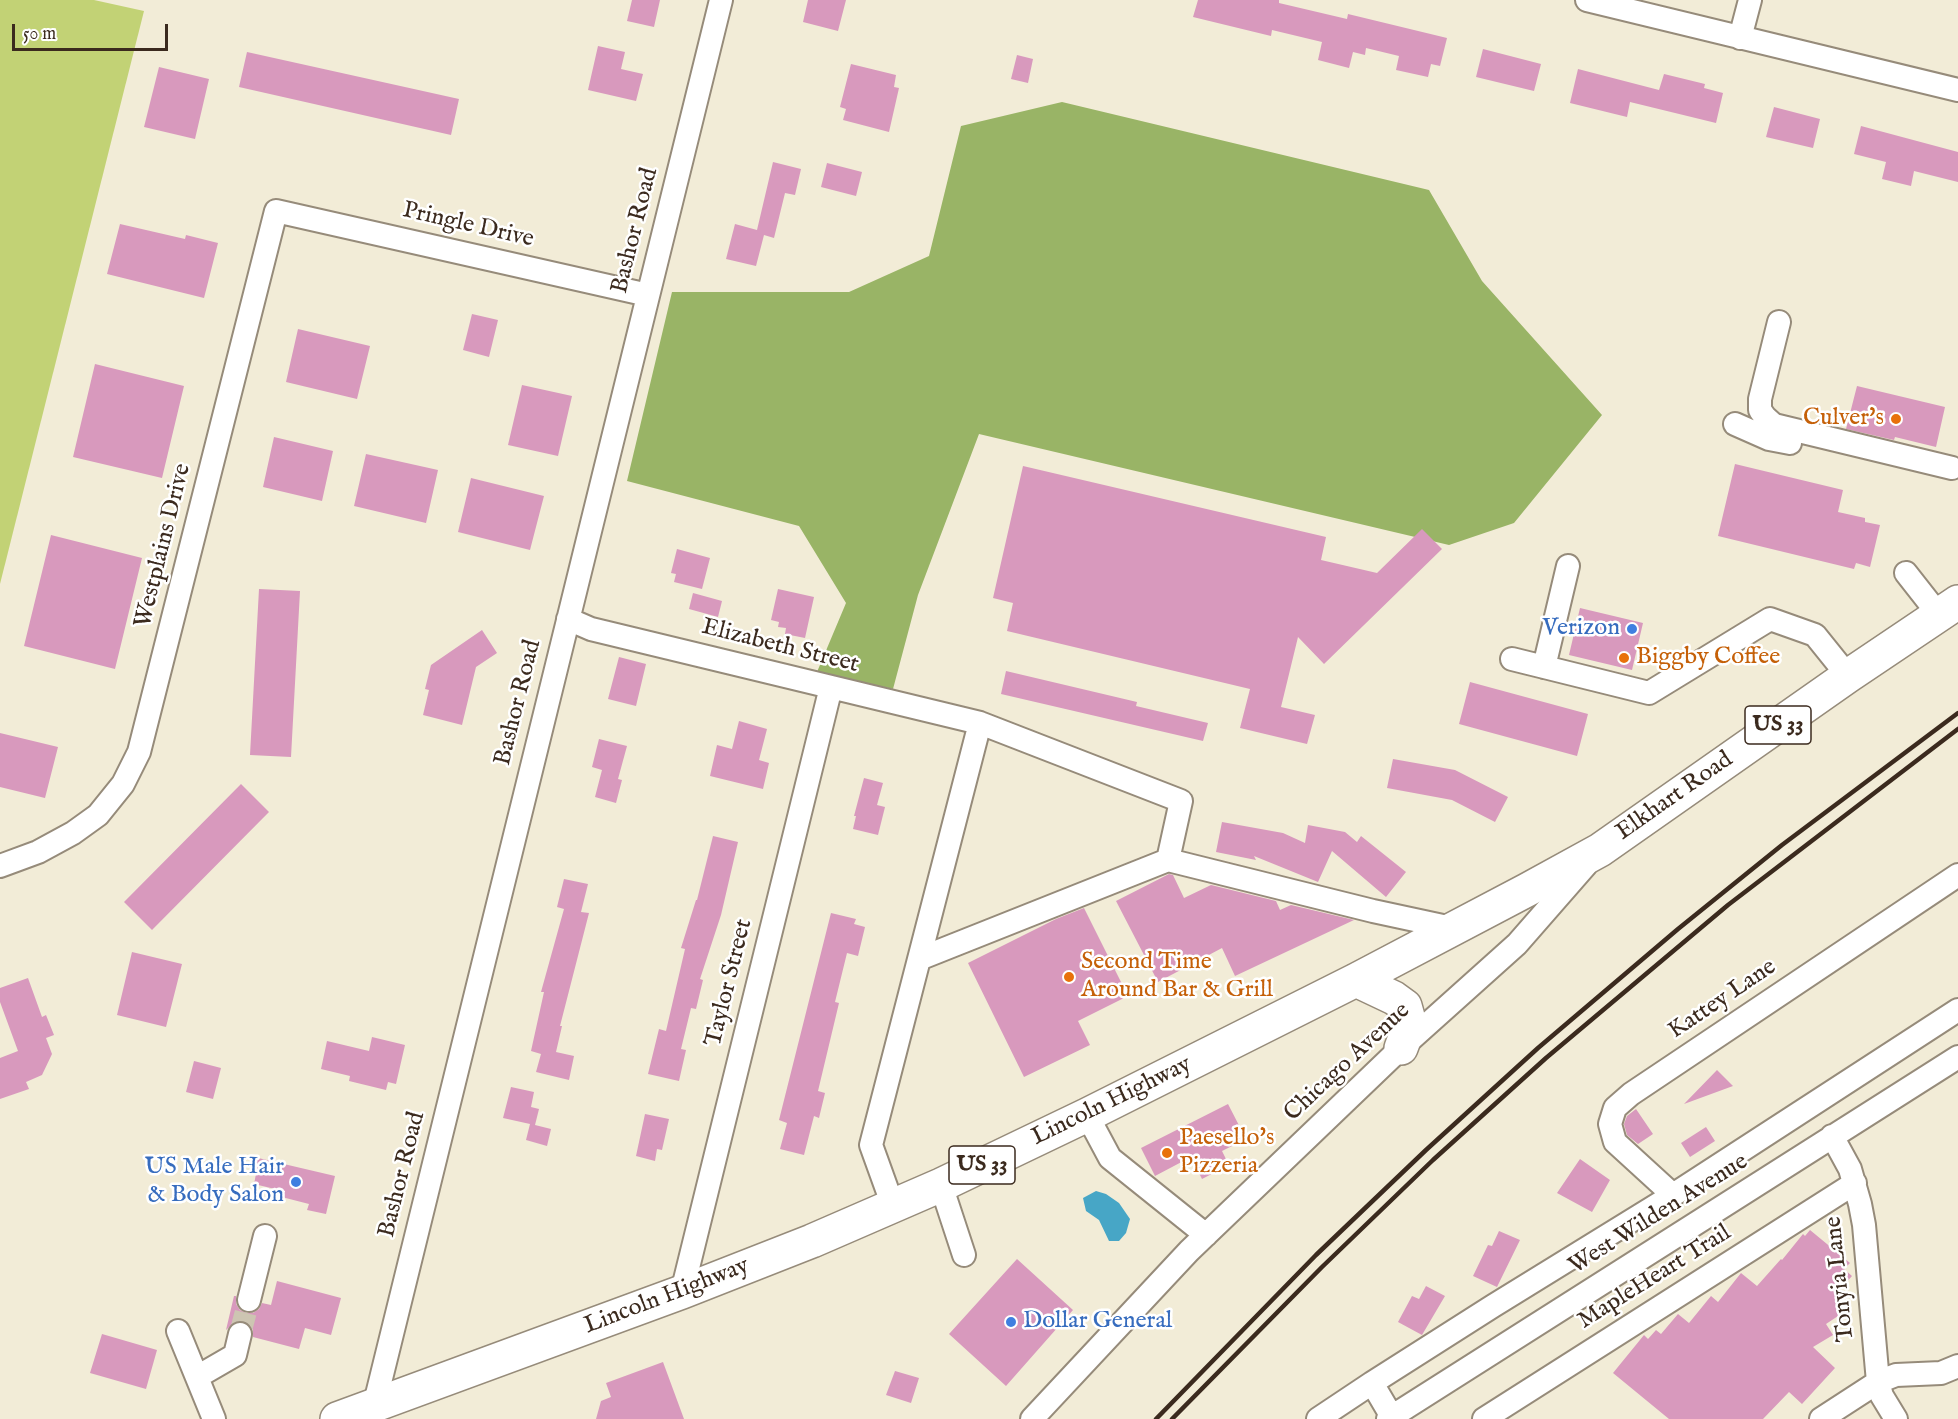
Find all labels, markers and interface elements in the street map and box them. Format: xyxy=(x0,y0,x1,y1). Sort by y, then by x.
scale bar xyxy=(15,12,171,50)
text: 50 m xyxy=(23,23,56,46)
street label: Bashor Road xyxy=(606,165,666,297)
street label: Pringle Drive xyxy=(400,197,536,255)
place label: Culver's xyxy=(1803,405,1884,433)
marker: Culver's xyxy=(1889,412,1903,426)
street label: Westplains Drive xyxy=(130,461,198,631)
street label: Elizabeth Street xyxy=(698,614,862,680)
place label: Verizon xyxy=(1543,615,1620,643)
marker: Verizon xyxy=(1625,622,1639,636)
street label: Bashor Road xyxy=(489,637,549,769)
place label: Biggby Coffee xyxy=(1636,644,1780,672)
marker: Biggby Coffee xyxy=(1617,651,1631,665)
road number: US 33 xyxy=(1745,706,1811,744)
street label: Elkhart Road xyxy=(1611,746,1739,848)
street label: Taylor Street xyxy=(700,916,760,1050)
place label: Second Time Around Bar & Grill xyxy=(1081,949,1273,1005)
street label: Kattey Lane xyxy=(1664,954,1782,1046)
marker: Second Time Around Bar & Grill xyxy=(1062,970,1076,984)
street label: Chicago Avenue xyxy=(1279,997,1417,1129)
street label: Lincoln Highway xyxy=(1027,1051,1197,1153)
street label: Bashor Road xyxy=(373,1109,433,1241)
place label: Paesello's Pizzeria xyxy=(1179,1125,1274,1181)
road number: US 33 xyxy=(949,1146,1015,1184)
marker: Paesello's Pizzeria xyxy=(1160,1146,1174,1160)
street label: West Wilden Avenue xyxy=(1564,1148,1754,1282)
place label: US Male Hair & Body Salon xyxy=(144,1154,284,1210)
marker: US Male Hair & Body Salon xyxy=(289,1175,303,1189)
street label: Tonyia Lane xyxy=(1820,1215,1862,1343)
street label: MapleHeart Trail xyxy=(1573,1219,1737,1337)
street label: Lincoln Highway xyxy=(581,1252,753,1342)
place label: Dollar General xyxy=(1023,1308,1172,1336)
marker: Dollar General xyxy=(1004,1315,1018,1329)

